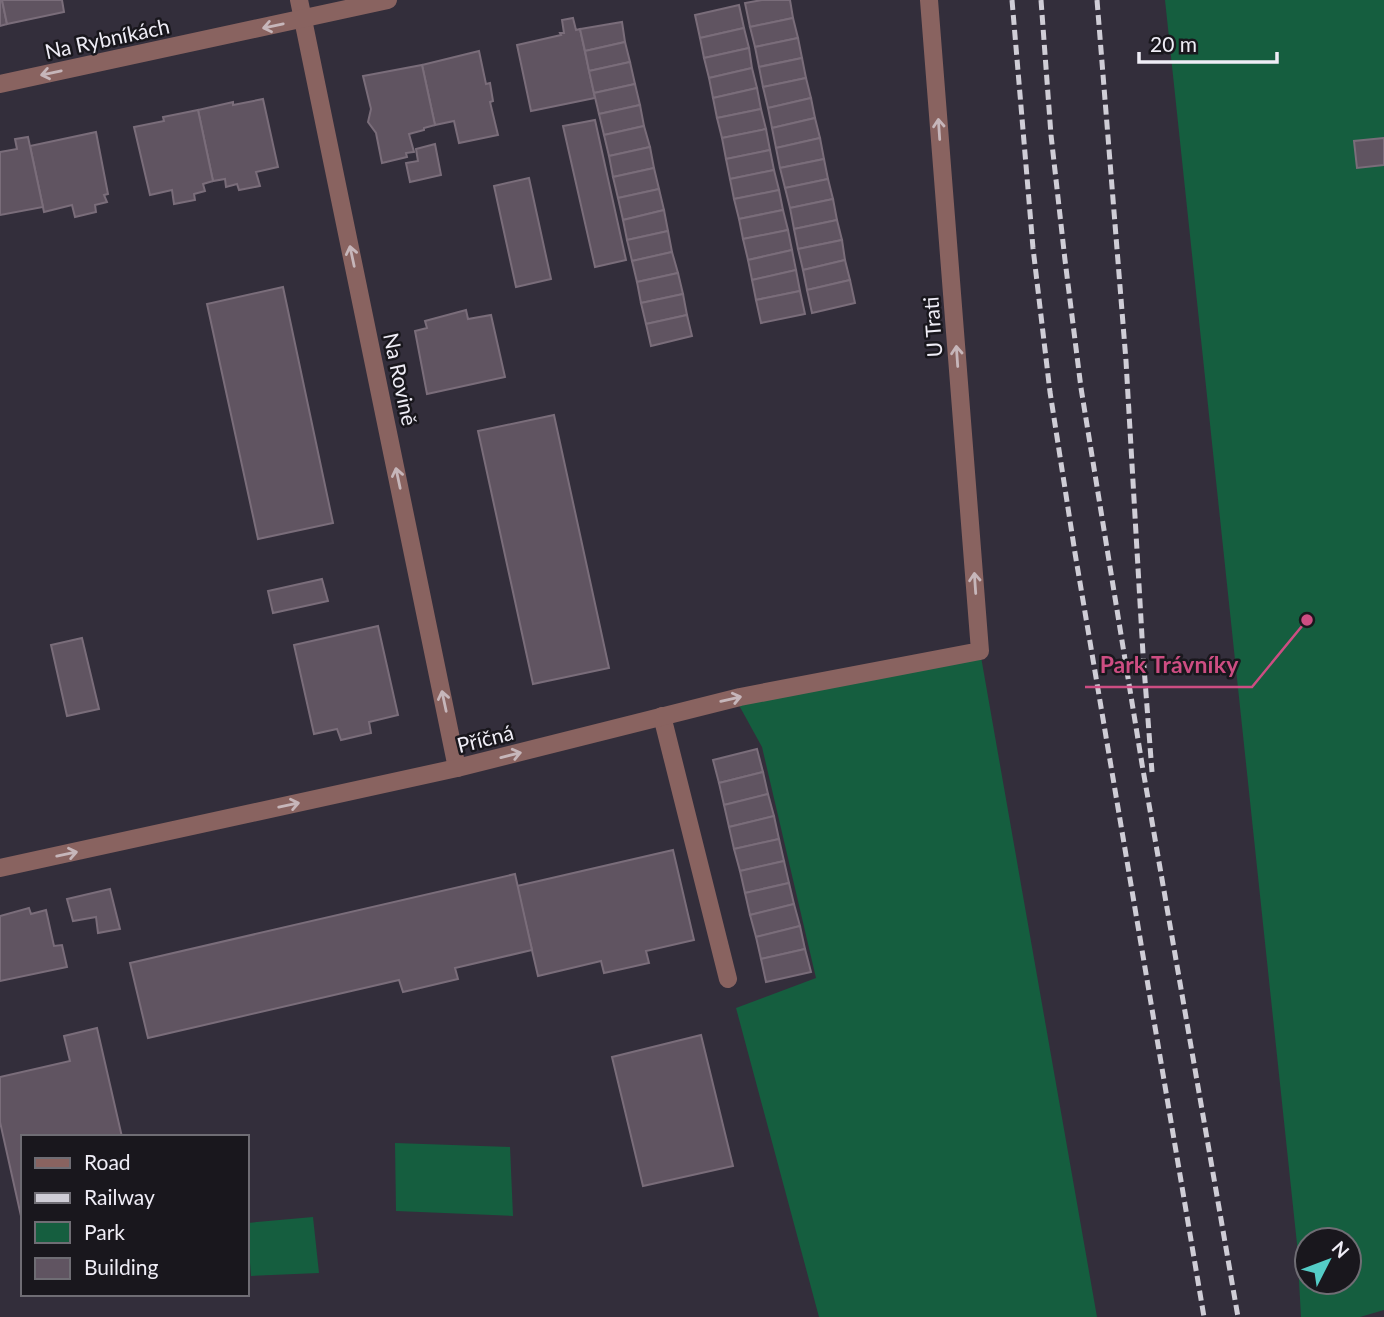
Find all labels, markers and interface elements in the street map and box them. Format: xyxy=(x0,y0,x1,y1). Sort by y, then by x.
street label: Na Rybníkách xyxy=(42,13,172,63)
one-way arrow xyxy=(262,19,285,33)
scale bar xyxy=(1139,21,1277,65)
text: 20 m xyxy=(1150,31,1197,56)
one-way arrow xyxy=(40,67,63,80)
one-way arrow xyxy=(932,118,945,141)
one-way arrow xyxy=(344,245,358,268)
street label: U Trati xyxy=(917,296,947,358)
street label: Na Rovině xyxy=(379,330,423,428)
one-way arrow xyxy=(950,345,963,368)
one-way arrow xyxy=(390,467,404,490)
one-way arrow xyxy=(968,572,981,595)
callout: Park Trávníky xyxy=(1085,643,1252,687)
text: Park Trávníky xyxy=(1100,650,1239,678)
one-way arrow xyxy=(436,690,450,713)
one-way arrow xyxy=(719,692,742,705)
street label: Příčná xyxy=(454,719,516,757)
one-way arrow xyxy=(499,748,522,761)
one-way arrow xyxy=(277,798,300,811)
one-way arrow xyxy=(55,846,78,860)
legend xyxy=(21,1135,248,1296)
text: Road xyxy=(84,1149,131,1174)
text: Railway xyxy=(84,1184,155,1209)
text: Park xyxy=(84,1219,125,1244)
north arrow xyxy=(1293,1226,1363,1296)
text: N xyxy=(1328,1236,1354,1262)
text: Building xyxy=(84,1254,159,1279)

